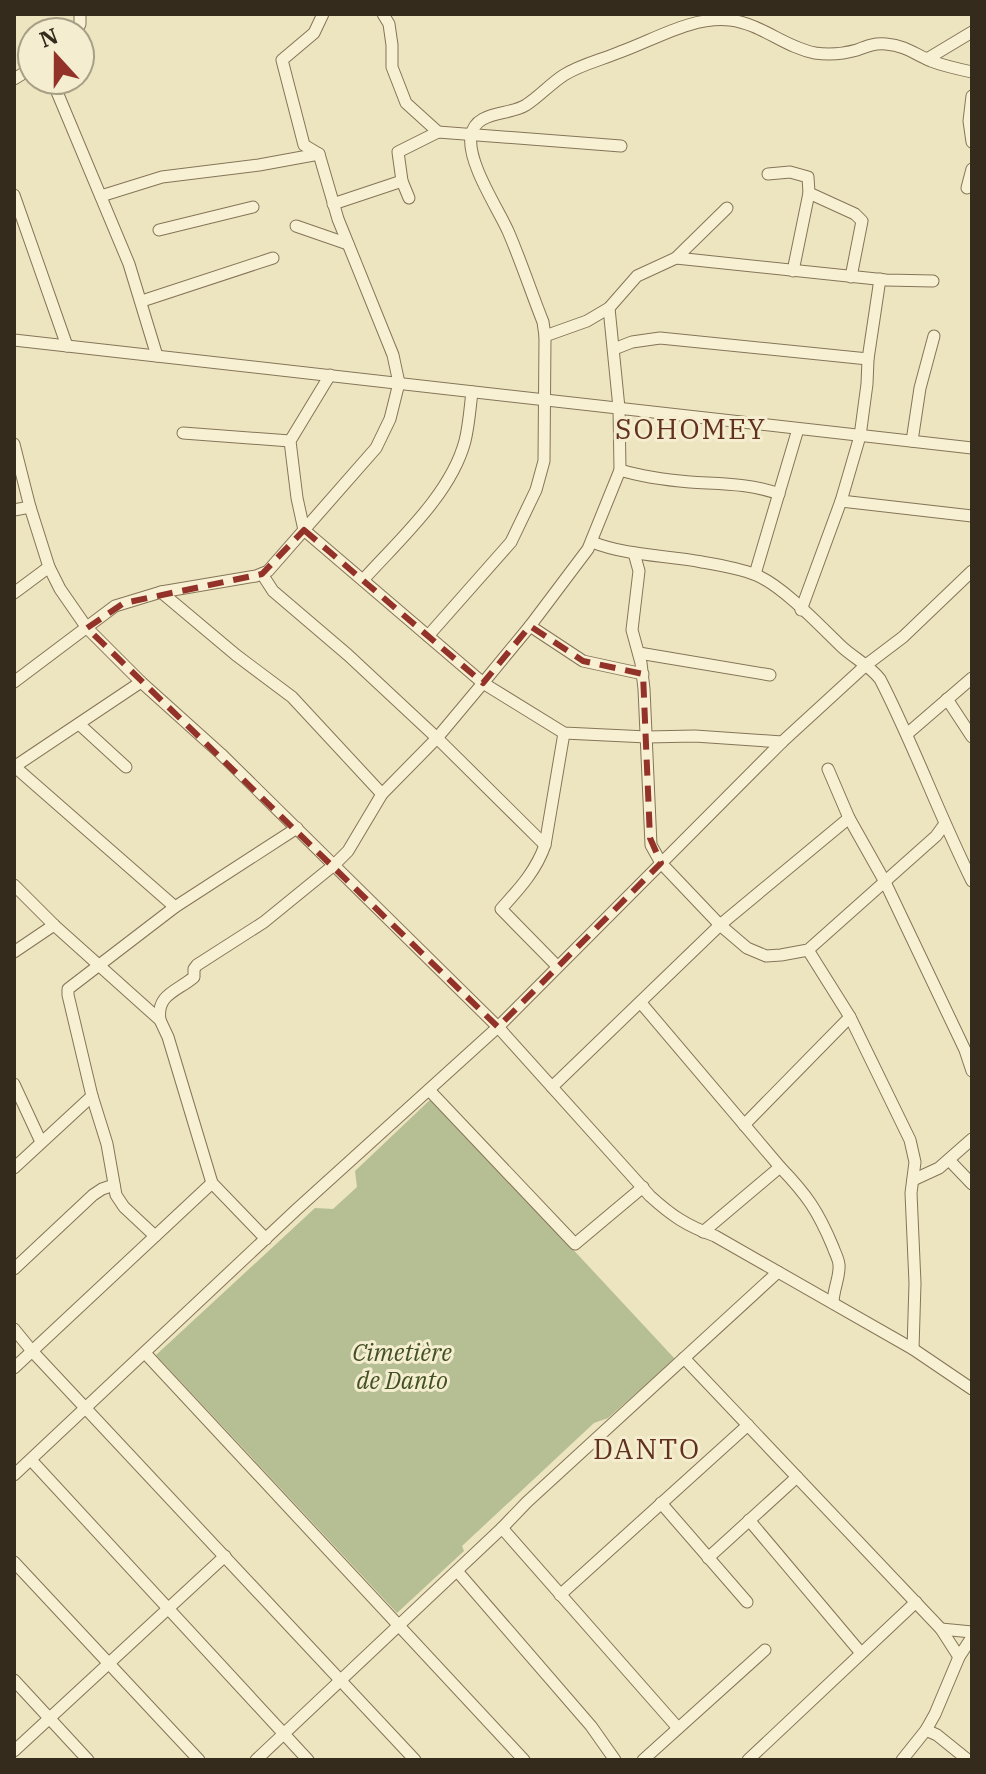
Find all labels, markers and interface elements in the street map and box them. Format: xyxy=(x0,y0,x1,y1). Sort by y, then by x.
north arrow xyxy=(16,16,96,96)
text: N xyxy=(35,20,62,54)
district label: SOHOMEY xyxy=(615,410,767,447)
park label: Cimetière de Danto xyxy=(352,1336,452,1396)
district label: DANTO xyxy=(593,1430,701,1467)

